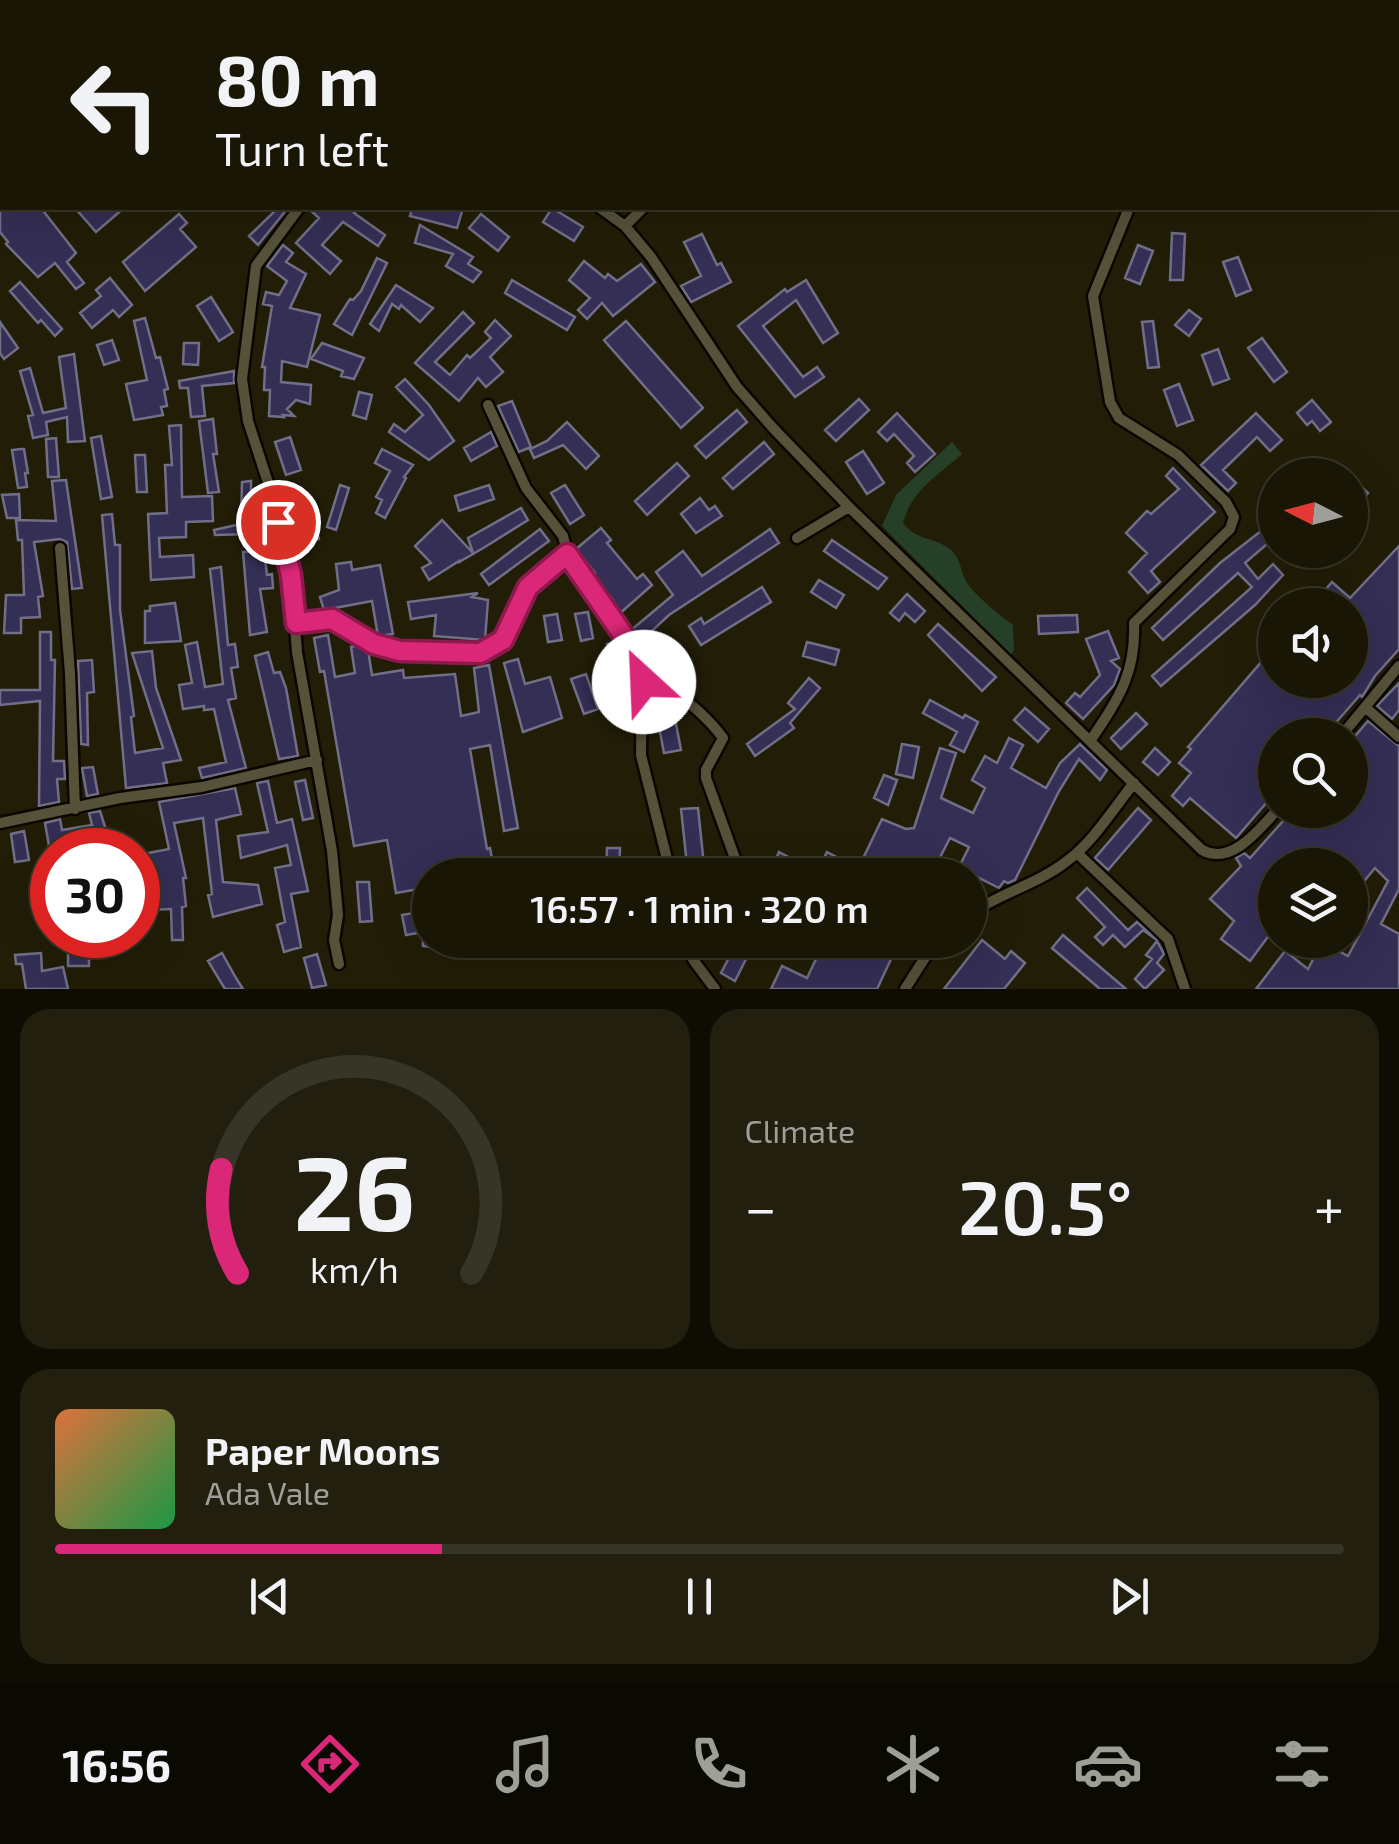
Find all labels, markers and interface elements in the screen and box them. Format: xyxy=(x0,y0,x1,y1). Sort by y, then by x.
text: 80 m xyxy=(215,36,380,120)
icon: left xyxy=(50,40,180,170)
text: Turn left xyxy=(215,121,389,175)
north arrow xyxy=(1258,458,1368,568)
map controls xyxy=(1258,458,1368,958)
pin xyxy=(236,480,321,565)
icon: arrive xyxy=(251,495,306,550)
button: sound xyxy=(1258,588,1368,698)
position arrow xyxy=(592,630,696,734)
button: search xyxy=(1258,718,1368,828)
speed limit sign: 30 xyxy=(30,828,160,958)
button: layers xyxy=(1258,848,1368,958)
text: 16:57 · 1 min · 320 m xyxy=(530,885,869,931)
text: Climate xyxy=(745,1111,855,1149)
text: 26 xyxy=(294,1127,416,1252)
text: 20.5° xyxy=(958,1160,1132,1250)
text: − xyxy=(745,1173,777,1239)
text: + xyxy=(1314,1173,1344,1239)
text: km/h xyxy=(310,1247,399,1290)
text: Paper Moons xyxy=(205,1427,441,1473)
text: Ada Vale xyxy=(205,1473,330,1511)
icon: previous xyxy=(242,1569,297,1624)
icon: pause xyxy=(672,1569,727,1624)
icon: next xyxy=(1102,1569,1157,1624)
icon: directions xyxy=(295,1729,365,1799)
icon: music xyxy=(490,1729,560,1799)
icon: phone xyxy=(684,1729,754,1799)
icon: climate xyxy=(878,1729,948,1799)
icon: car xyxy=(1073,1729,1143,1799)
icon: filters xyxy=(1267,1729,1337,1799)
text: 16:56 xyxy=(62,1737,171,1791)

